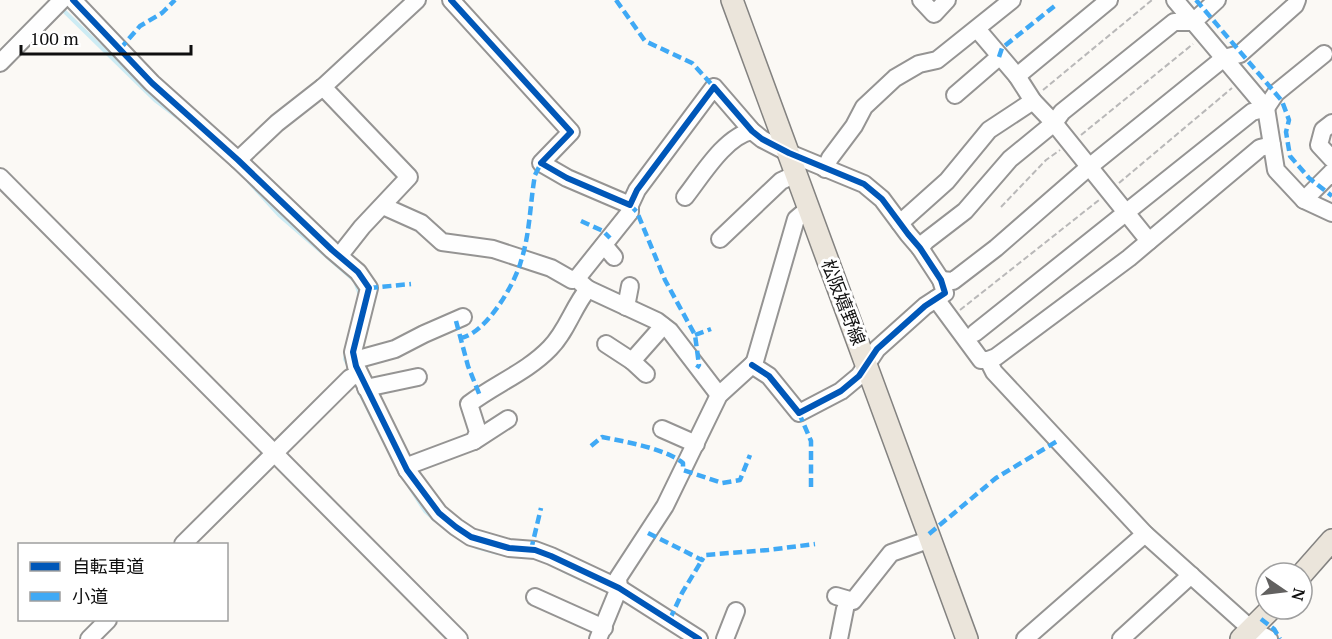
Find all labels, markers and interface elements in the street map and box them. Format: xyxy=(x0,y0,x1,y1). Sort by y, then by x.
scale bar xyxy=(21,18,190,56)
text: 100 m xyxy=(30,26,79,50)
street label: 松阪嬉野線 xyxy=(817,256,871,348)
legend xyxy=(18,543,228,621)
text: 自転車道 xyxy=(72,554,144,578)
north arrow xyxy=(1254,561,1314,621)
text: 小道 xyxy=(72,584,108,608)
text: N xyxy=(1286,586,1311,603)

